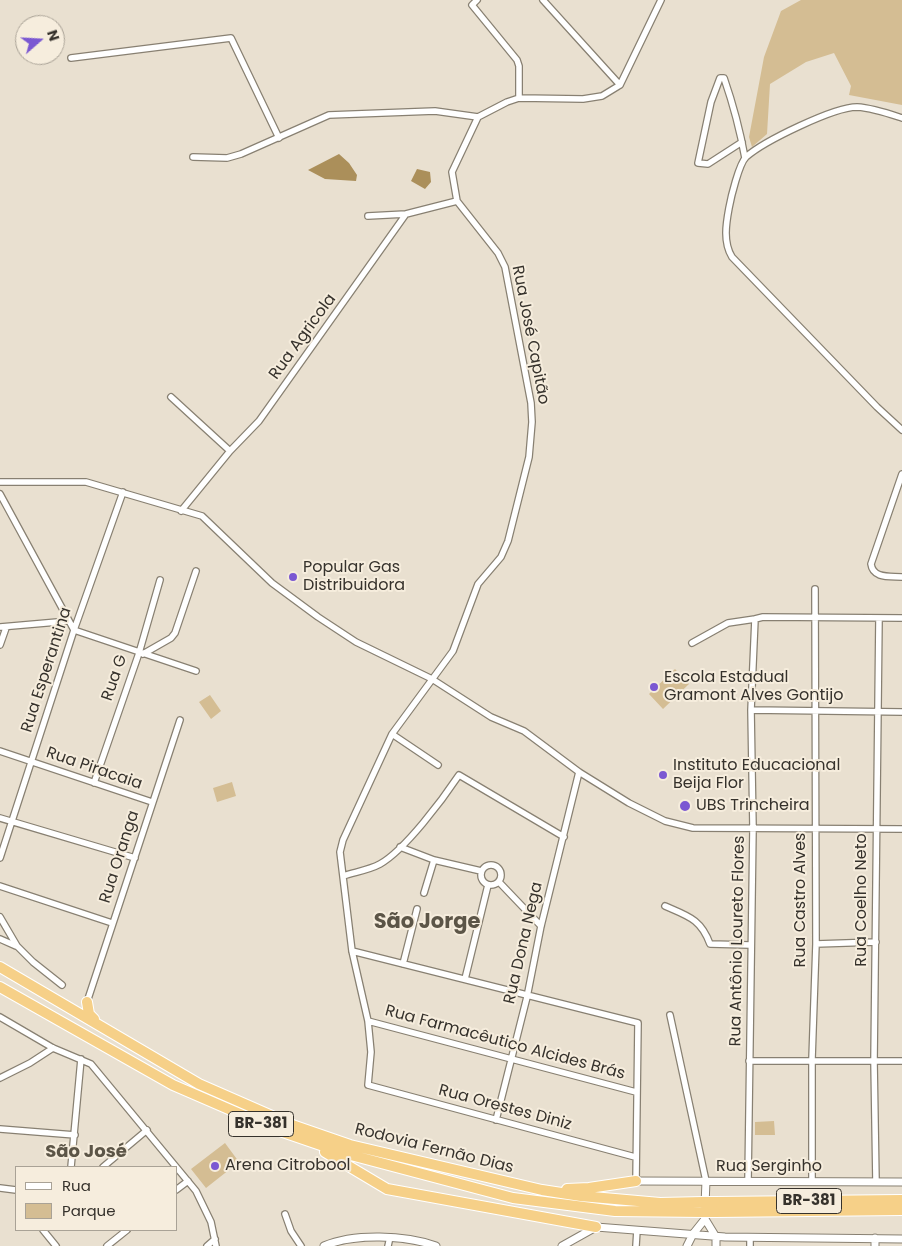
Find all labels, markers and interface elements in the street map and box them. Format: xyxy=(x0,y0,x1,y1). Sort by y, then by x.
north arrow xyxy=(15,15,65,65)
text: N xyxy=(42,27,64,44)
street label: Rua José Capitão xyxy=(507,264,553,406)
street label: Rua Agricola xyxy=(265,290,341,384)
place label: Popular Gas Distribuidora xyxy=(303,558,405,596)
marker: Popular Gas Distribuidora xyxy=(287,571,299,583)
street label: Rua Esperantina xyxy=(18,605,76,735)
street label: Rua G xyxy=(98,652,132,704)
place label: Escola Estadual Gramont Alves Gontijo xyxy=(664,668,843,706)
marker: Escola Estadual Gramont Alves Gontijo xyxy=(648,681,660,693)
street label: Rua Piracaia xyxy=(43,744,145,794)
place label: Instituto Educacional Beija Flor xyxy=(673,756,840,794)
marker: Instituto Educacional Beija Flor xyxy=(657,769,669,781)
place label: UBS Trincheira xyxy=(696,796,810,816)
marker: UBS Trincheira xyxy=(678,799,692,813)
street label: Rua Oranga xyxy=(96,808,144,906)
street label: Rua Castro Alves xyxy=(791,833,811,967)
street label: Rua Coelho Neto xyxy=(852,833,872,967)
street label: Rua Antônio Loureto Flores xyxy=(727,835,749,1047)
street label: Rua Dona Nega xyxy=(501,880,547,1006)
district label: São Jorge xyxy=(374,910,480,936)
street label: Rua Farmacêutico Alcides Brás xyxy=(383,1002,627,1084)
street label: Rua Orestes Diniz xyxy=(436,1081,574,1135)
road number: BR-381 xyxy=(228,1112,294,1136)
street label: Rodovia Fernão Dias xyxy=(353,1120,515,1178)
district label: São José xyxy=(45,1141,127,1163)
place label: Arena Citrobool xyxy=(225,1156,351,1176)
street label: Rua Serginho xyxy=(716,1157,822,1177)
marker: Arena Citrobool xyxy=(209,1160,221,1172)
legend xyxy=(15,1166,178,1231)
text: Rua xyxy=(62,1175,91,1196)
road number: BR-381 xyxy=(776,1188,842,1214)
text: Parque xyxy=(62,1200,115,1221)

